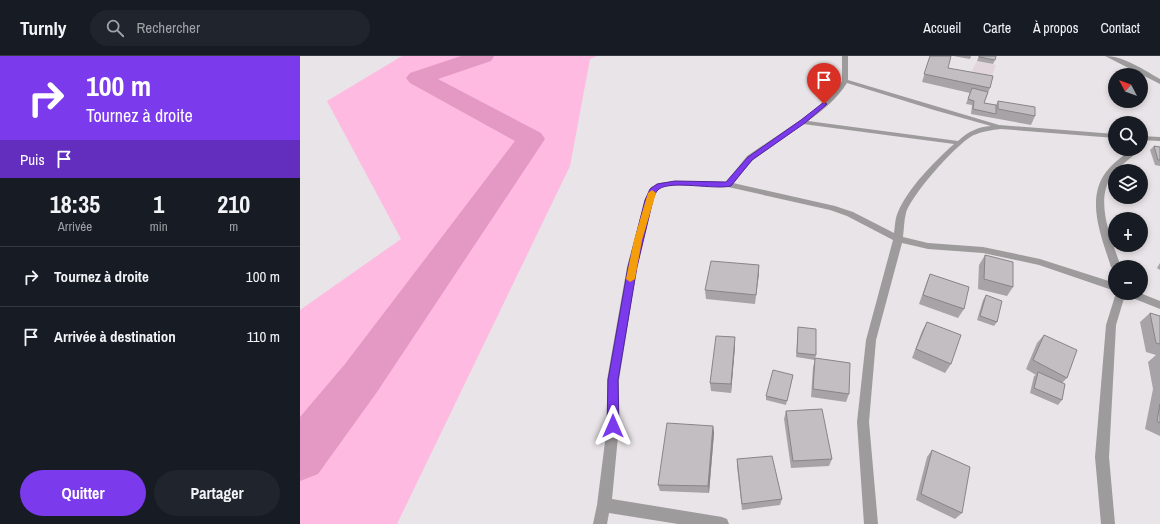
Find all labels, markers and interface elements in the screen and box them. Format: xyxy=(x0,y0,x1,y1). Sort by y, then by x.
search box xyxy=(90,10,370,46)
text: Turnly xyxy=(20,15,66,41)
icon: search xyxy=(104,17,126,39)
text: Rechercher xyxy=(136,17,200,38)
text: Accueil xyxy=(923,19,961,37)
text: Carte xyxy=(983,19,1011,37)
text: À propos xyxy=(1033,19,1078,37)
text: Contact xyxy=(1100,19,1140,37)
pin xyxy=(807,63,841,104)
text: 100 m xyxy=(86,67,151,105)
north arrow xyxy=(1108,68,1148,108)
map controls xyxy=(1108,68,1148,300)
icon: arrive xyxy=(813,69,835,91)
icon: right xyxy=(20,72,72,124)
text: Tournez à droite xyxy=(86,103,193,128)
button: search xyxy=(1108,116,1148,156)
icon: arrive xyxy=(53,148,75,170)
text: Puis xyxy=(20,149,45,170)
button: layers xyxy=(1108,164,1148,204)
text: 18:35 xyxy=(50,188,100,220)
text: 1 xyxy=(153,188,164,220)
text: 210 xyxy=(217,188,250,220)
button: + xyxy=(1108,212,1148,252)
text: Arrivée xyxy=(58,218,92,235)
text: min xyxy=(150,218,168,235)
text: m xyxy=(229,218,238,235)
button: − xyxy=(1108,260,1148,300)
icon: right xyxy=(20,266,42,288)
text: Tournez à droite xyxy=(54,266,149,287)
text: 100 m xyxy=(246,266,280,287)
icon: arrive xyxy=(20,326,42,348)
text: Arrivée à destination xyxy=(54,326,176,347)
text: 110 m xyxy=(247,326,280,347)
position arrow xyxy=(592,405,634,447)
button: Quitter xyxy=(20,470,146,516)
button: Partager xyxy=(154,470,280,516)

